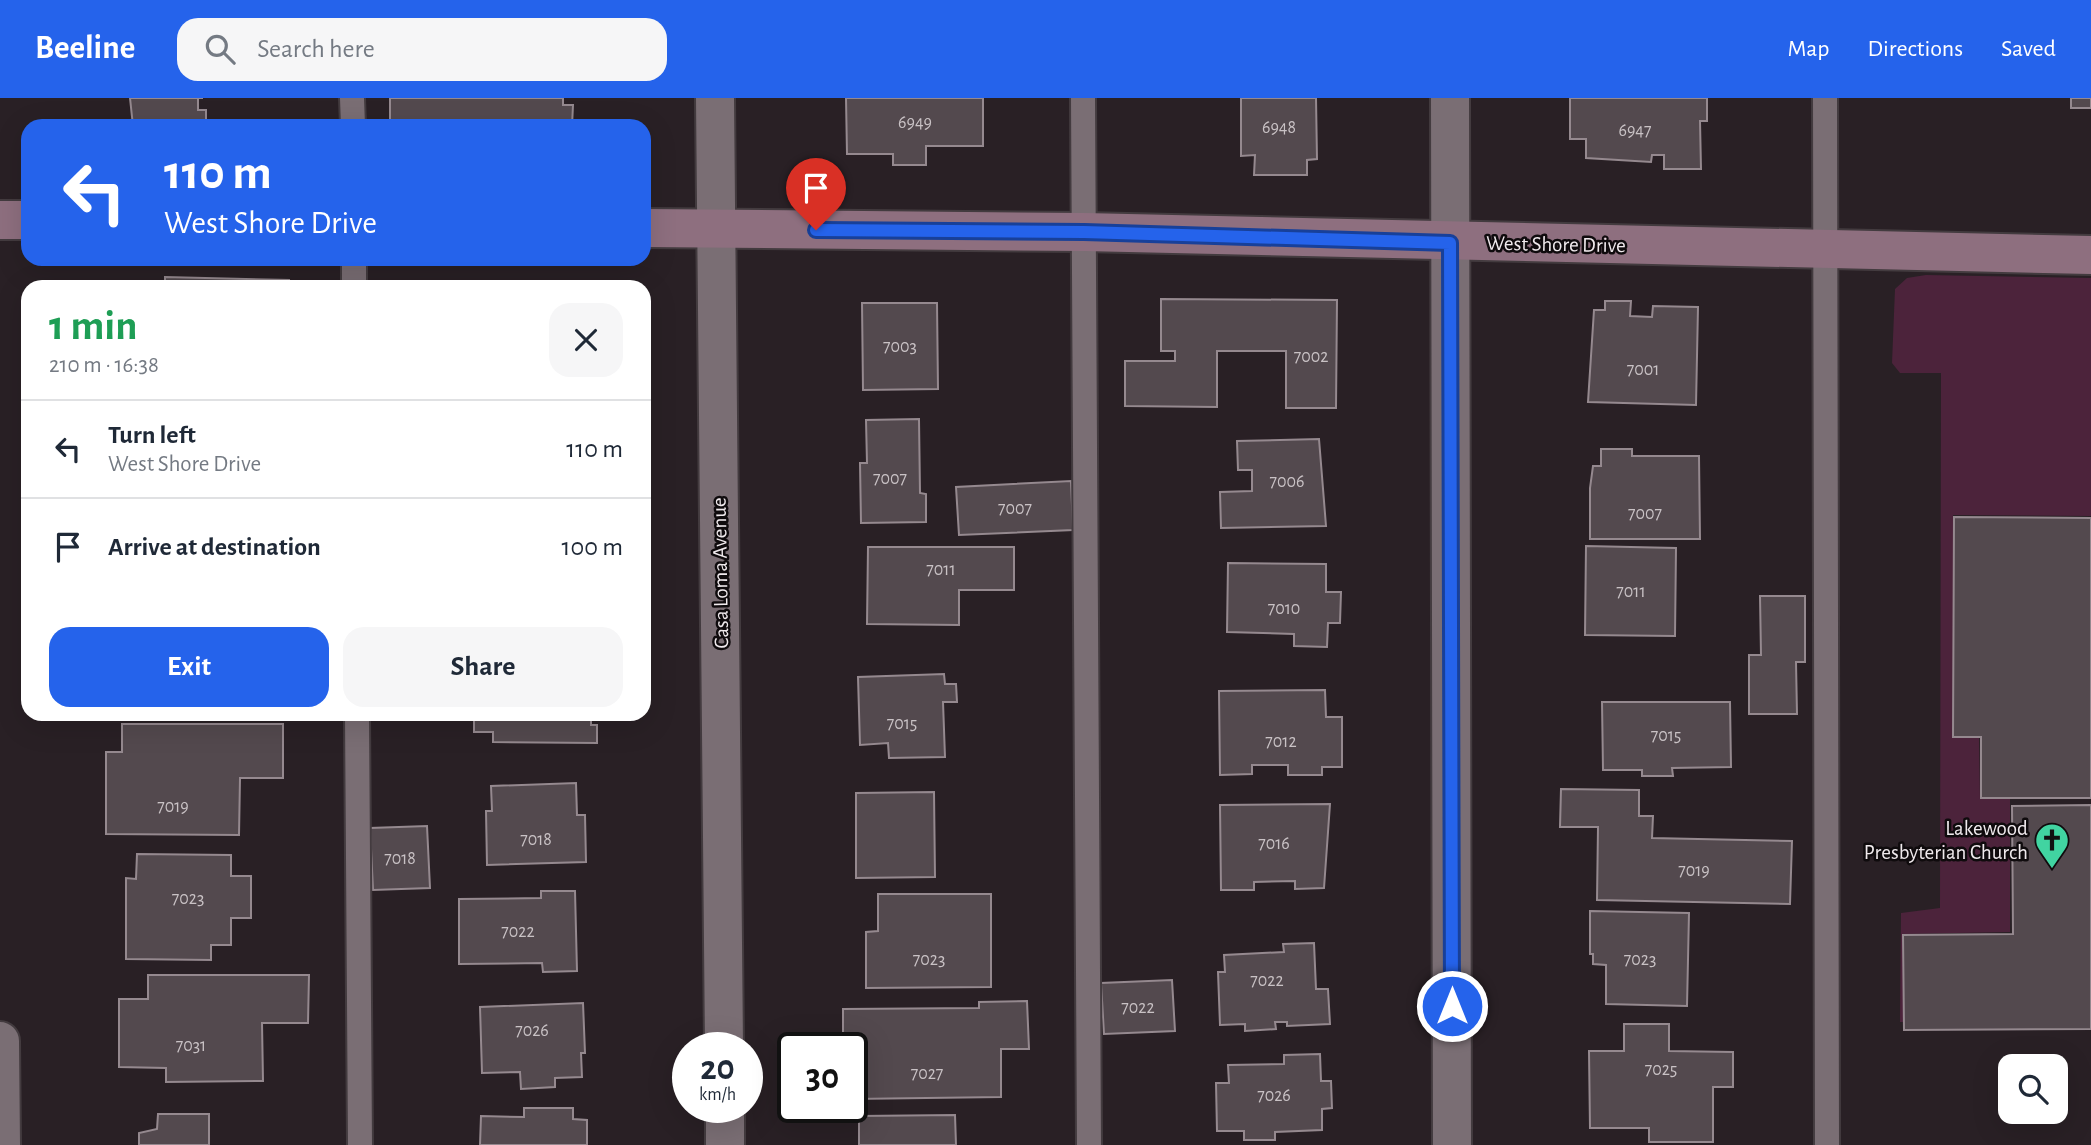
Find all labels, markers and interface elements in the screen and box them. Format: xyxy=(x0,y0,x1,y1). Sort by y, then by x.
search box xyxy=(177,18,667,81)
icon: search xyxy=(201,30,239,68)
text: Beeline xyxy=(35,32,135,65)
text: Search here xyxy=(257,36,375,62)
text: Map xyxy=(1787,37,1829,61)
text: Directions xyxy=(1867,37,1963,61)
text: Saved xyxy=(2001,37,2056,61)
house number: 6949 xyxy=(898,114,932,132)
house number: 6948 xyxy=(1262,119,1296,137)
house number: 6947 xyxy=(1618,122,1652,140)
icon: left xyxy=(49,147,140,238)
text: 110 m xyxy=(164,149,272,198)
pin xyxy=(786,158,846,230)
icon: arrive xyxy=(797,169,835,207)
text: West Shore Drive xyxy=(164,207,377,239)
street label: West Shore Drive xyxy=(1486,233,1626,256)
button: close xyxy=(549,303,623,377)
text: 1 min xyxy=(49,305,138,347)
house number: 7003 xyxy=(883,338,917,356)
house number: 7002 xyxy=(1294,348,1328,366)
text: 210 m · 16:38 xyxy=(49,354,159,377)
house number: 7001 xyxy=(1627,361,1659,379)
text: Turn left xyxy=(108,422,196,448)
icon: left xyxy=(49,430,87,468)
text: 110 m xyxy=(566,436,623,462)
text: West Shore Drive xyxy=(108,453,261,476)
house number: 7007 xyxy=(873,470,907,488)
house number: 7006 xyxy=(1270,473,1304,491)
street label: Casa Loma Avenue xyxy=(709,497,732,649)
house number: 7007 xyxy=(998,500,1032,518)
house number: 7007 xyxy=(1628,505,1662,523)
icon: arrive xyxy=(49,528,87,566)
text: Arrive at destination xyxy=(108,534,321,560)
text: 100 m xyxy=(562,534,623,560)
house number: 7011 xyxy=(926,561,956,579)
house number: 7011 xyxy=(1616,583,1646,601)
house number: 7010 xyxy=(1268,600,1300,618)
button: Exit xyxy=(49,627,329,707)
button: Share xyxy=(343,627,623,707)
house number: 7015 xyxy=(887,715,917,733)
house number: 7015 xyxy=(1651,727,1681,745)
house number: 7012 xyxy=(1265,733,1297,751)
house number: 7019 xyxy=(157,798,189,816)
place label: Lakewood Presbyterian Church xyxy=(1864,818,2028,863)
church icon: Lakewood Presbyterian Church xyxy=(2033,821,2071,870)
house number: 7018 xyxy=(520,831,552,849)
house number: 7016 xyxy=(1258,835,1290,853)
house number: 7018 xyxy=(384,850,416,868)
house number: 7019 xyxy=(1678,862,1710,880)
house number: 7023 xyxy=(172,890,204,908)
house number: 7022 xyxy=(501,923,535,941)
house number: 7023 xyxy=(913,951,945,969)
house number: 7023 xyxy=(1624,951,1656,969)
position arrow xyxy=(1415,969,1489,1043)
house number: 7022 xyxy=(1250,972,1284,990)
house number: 7022 xyxy=(1121,999,1155,1017)
house number: 7026 xyxy=(515,1022,549,1040)
speed limit sign: 30 xyxy=(777,1032,868,1123)
house number: 7031 xyxy=(176,1037,206,1055)
text: 20 xyxy=(700,1051,735,1086)
map controls xyxy=(1998,1054,2068,1124)
button: search xyxy=(1998,1054,2068,1124)
house number: 7025 xyxy=(1645,1061,1677,1079)
house number: 7027 xyxy=(911,1065,943,1083)
text: km/h xyxy=(699,1086,736,1104)
house number: 7026 xyxy=(1257,1087,1291,1105)

